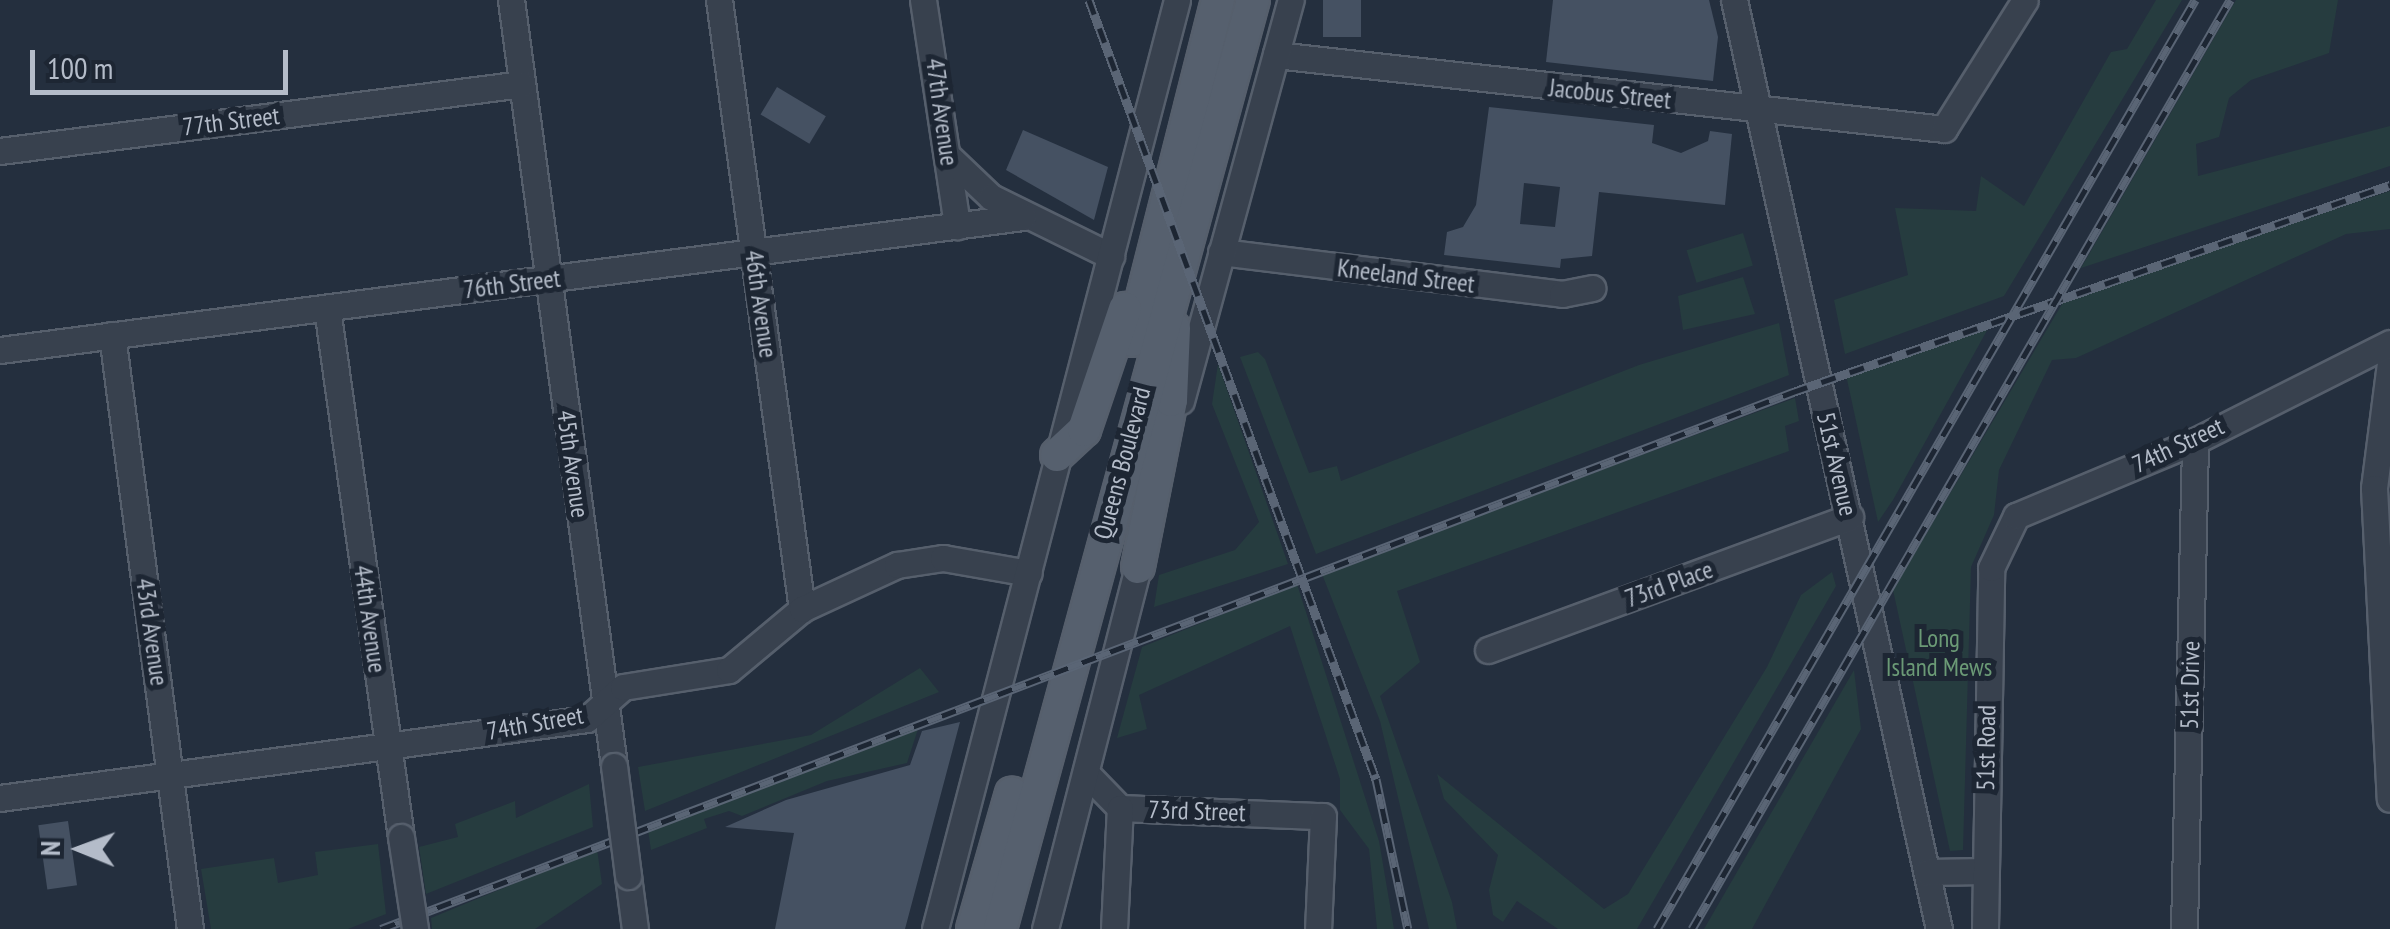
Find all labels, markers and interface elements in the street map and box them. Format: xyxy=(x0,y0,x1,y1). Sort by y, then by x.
scale bar xyxy=(35,30,292,92)
text: 100 m xyxy=(47,48,113,87)
street label: 47th Avenue xyxy=(920,56,964,168)
street label: Jacobus Street xyxy=(1548,73,1672,115)
street label: 77th Street xyxy=(181,100,281,142)
street label: 46th Avenue xyxy=(739,248,783,360)
street label: Kneeland Street xyxy=(1336,253,1476,299)
street label: 76th Street xyxy=(462,263,562,305)
street label: Queens Boulevard xyxy=(1087,384,1157,542)
street label: 45th Avenue xyxy=(551,408,595,520)
street label: 51st Avenue xyxy=(1810,409,1864,519)
street label: 74th Street xyxy=(2128,411,2228,479)
street label: 73rd Place xyxy=(1621,554,1717,614)
street label: 44th Avenue xyxy=(348,563,392,675)
street label: 43rd Avenue xyxy=(130,576,174,688)
park label: Long Island Mews xyxy=(1886,624,1992,683)
street label: 51st Drive xyxy=(2174,640,2206,730)
street label: 74th Street xyxy=(484,700,586,746)
street label: 51st Road xyxy=(1970,705,2002,791)
street label: 73rd Street xyxy=(1148,794,1246,828)
north arrow xyxy=(30,799,130,899)
text: N xyxy=(31,841,68,856)

